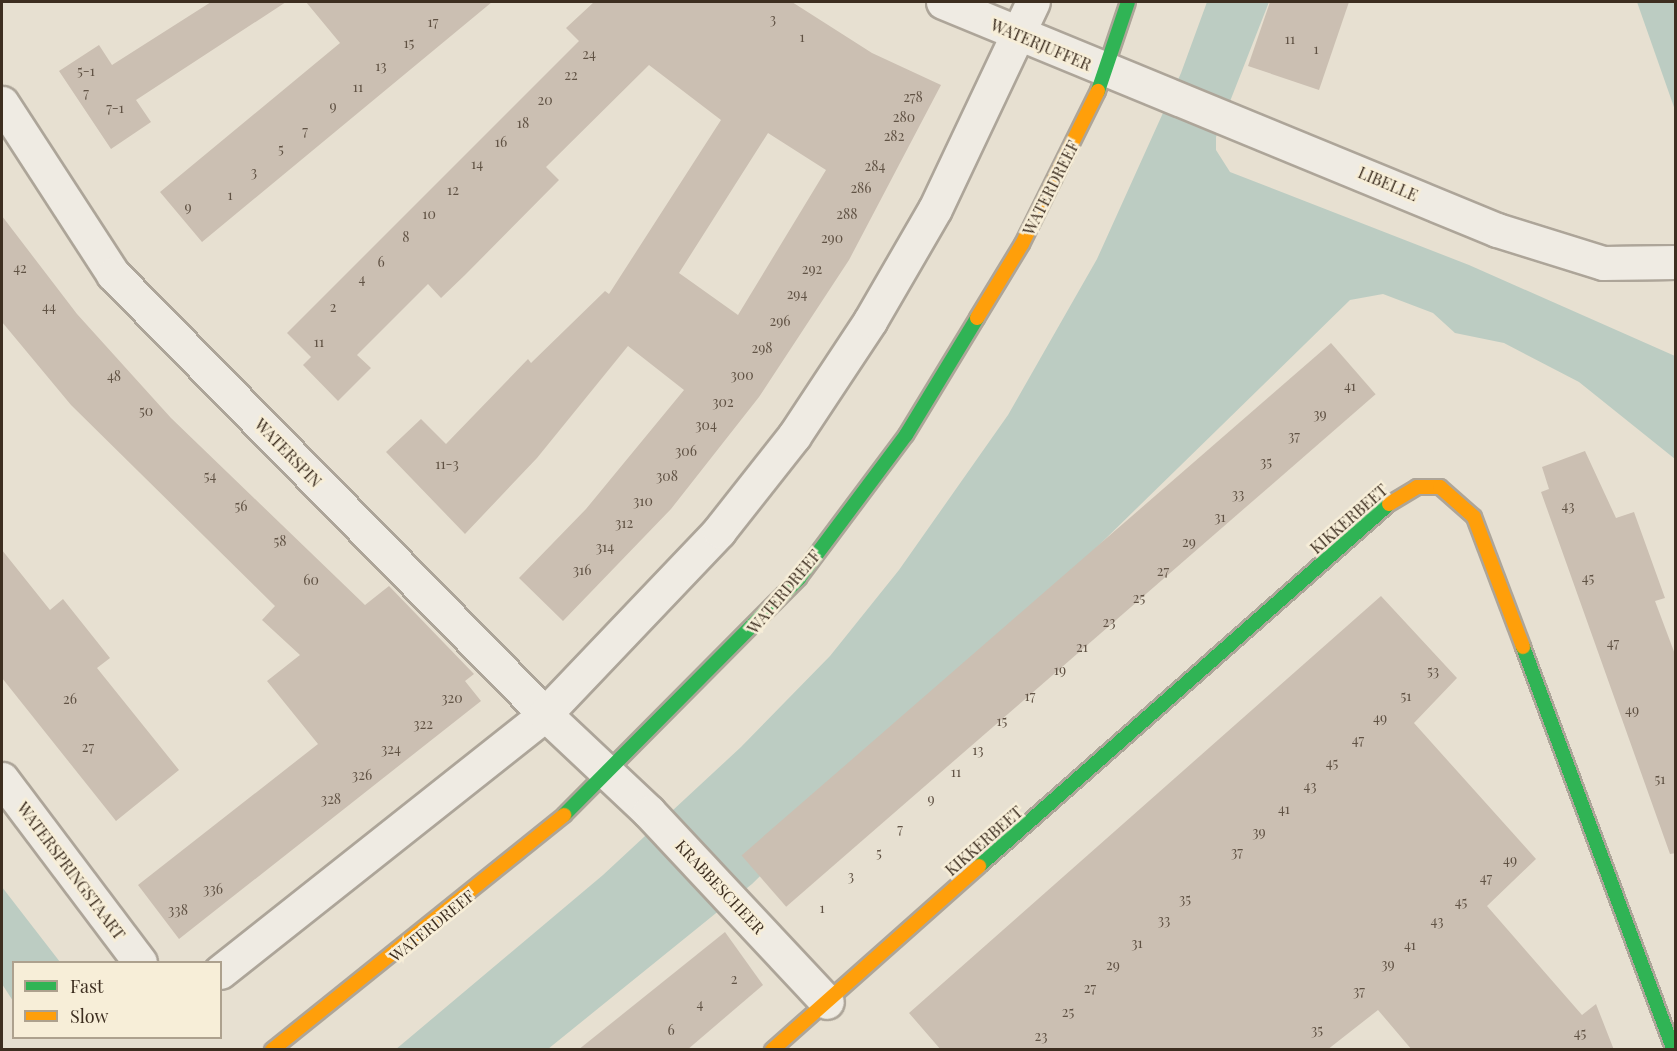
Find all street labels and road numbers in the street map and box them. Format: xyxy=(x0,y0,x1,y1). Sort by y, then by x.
street label: WATERJUFFER xyxy=(988,15,1094,75)
street label: WATERDREEF xyxy=(1019,138,1083,238)
street label: LIBELLE xyxy=(1355,163,1421,205)
street label: WATERSPIN xyxy=(251,415,325,491)
street label: KIKKERBEET xyxy=(1306,480,1392,558)
street label: WATERDREEF xyxy=(743,546,825,638)
street label: WATERSPRINGSTAART xyxy=(13,799,129,943)
street label: KIKKERBEET xyxy=(941,802,1027,880)
street label: KRABBESCHEER xyxy=(671,836,769,938)
street label: WATERDREEF xyxy=(386,886,478,966)

